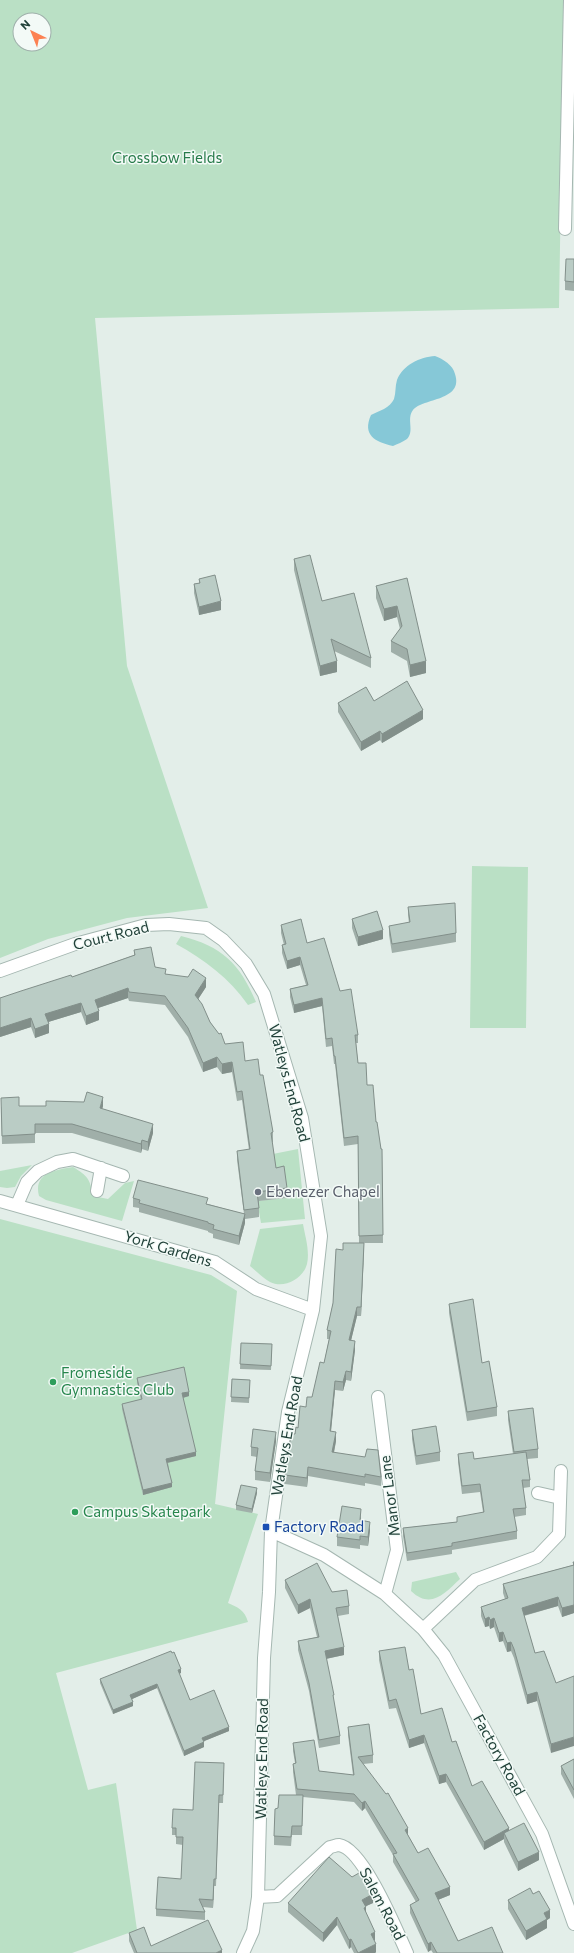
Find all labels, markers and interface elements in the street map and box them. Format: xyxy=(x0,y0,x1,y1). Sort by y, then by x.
north arrow xyxy=(12,12,52,52)
text: N xyxy=(17,17,32,32)
park label: Crossbow Fields xyxy=(112,148,222,166)
street label: Court Road xyxy=(71,917,151,953)
street label: Watleys End Road xyxy=(266,1022,314,1144)
place label: Ebenezer Chapel xyxy=(266,1182,380,1200)
marker: Ebenezer Chapel xyxy=(253,1187,263,1197)
street label: York Gardens xyxy=(122,1226,215,1270)
place label: Fromeside Gymnastics Club xyxy=(61,1363,174,1398)
street label: Watleys End Road xyxy=(267,1374,305,1497)
marker: Fromeside Gymnastics Club xyxy=(48,1377,58,1387)
street label: Manor Lane xyxy=(375,1455,403,1538)
place label: Campus Skatepark xyxy=(83,1502,211,1520)
marker: Campus Skatepark xyxy=(70,1507,80,1517)
place label: Factory Road xyxy=(274,1517,364,1535)
marker: Factory Road xyxy=(261,1522,271,1532)
street label: Watleys End Road xyxy=(251,1698,271,1820)
street label: Factory Road xyxy=(470,1711,530,1798)
street label: Salem Road xyxy=(356,1864,409,1943)

